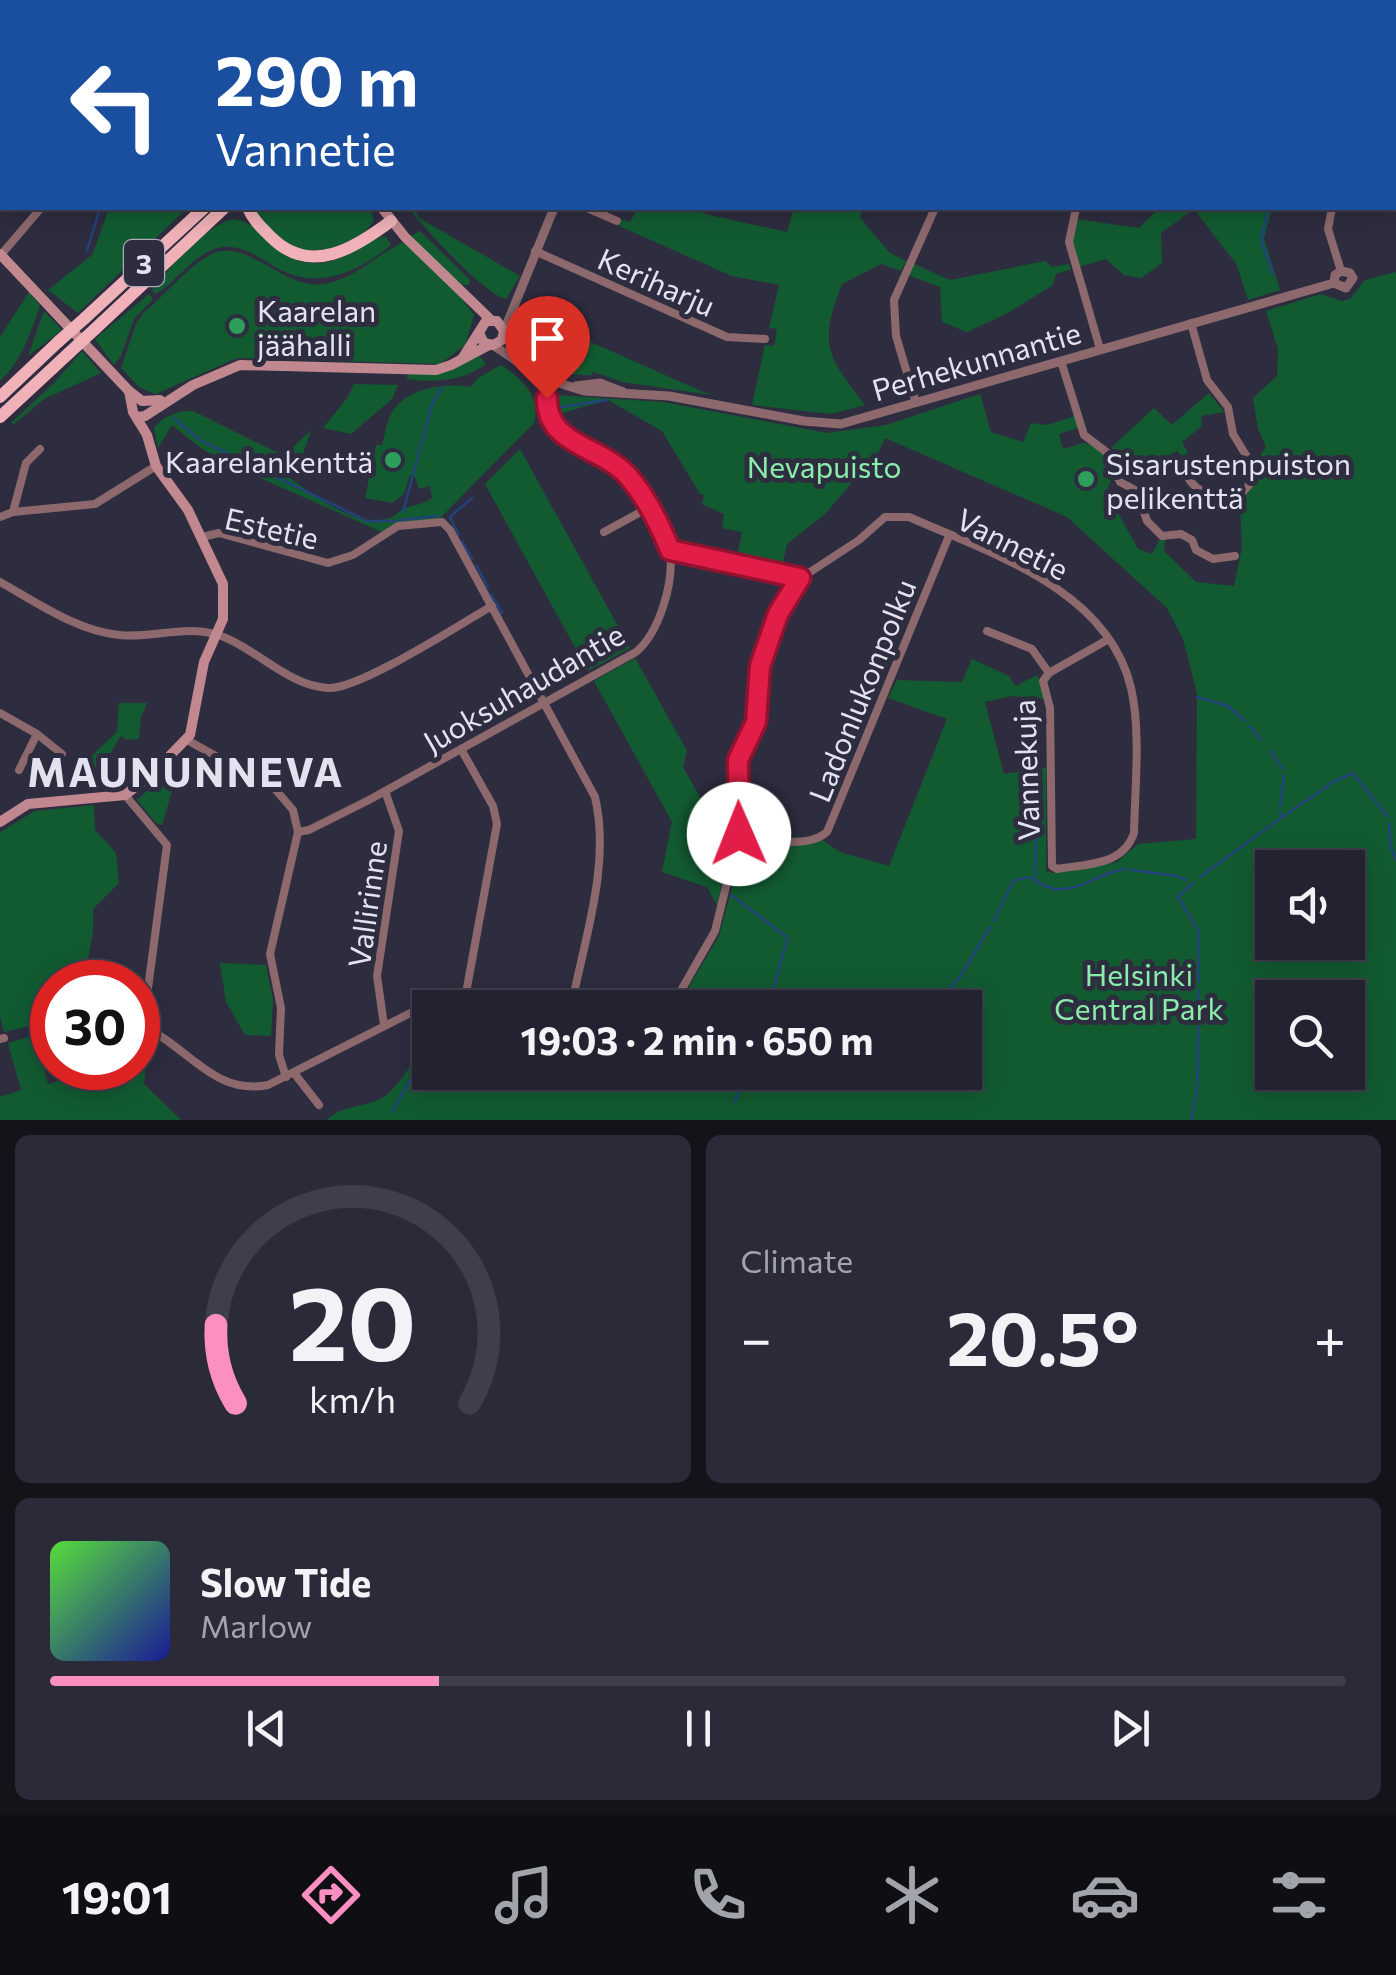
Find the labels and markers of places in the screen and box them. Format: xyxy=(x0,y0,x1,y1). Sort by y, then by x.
place label: Kaarelan jäähalli xyxy=(257,291,376,362)
pin xyxy=(505,296,590,399)
marker: Kaarelan jäähalli xyxy=(226,315,248,337)
place label: Kaarelankenttä xyxy=(165,442,373,479)
place label: Sisarustenpuiston pelikenttä xyxy=(1106,444,1351,515)
marker: Kaarelankenttä xyxy=(382,449,404,471)
marker: Sisarustenpuiston pelikenttä xyxy=(1075,468,1097,490)

